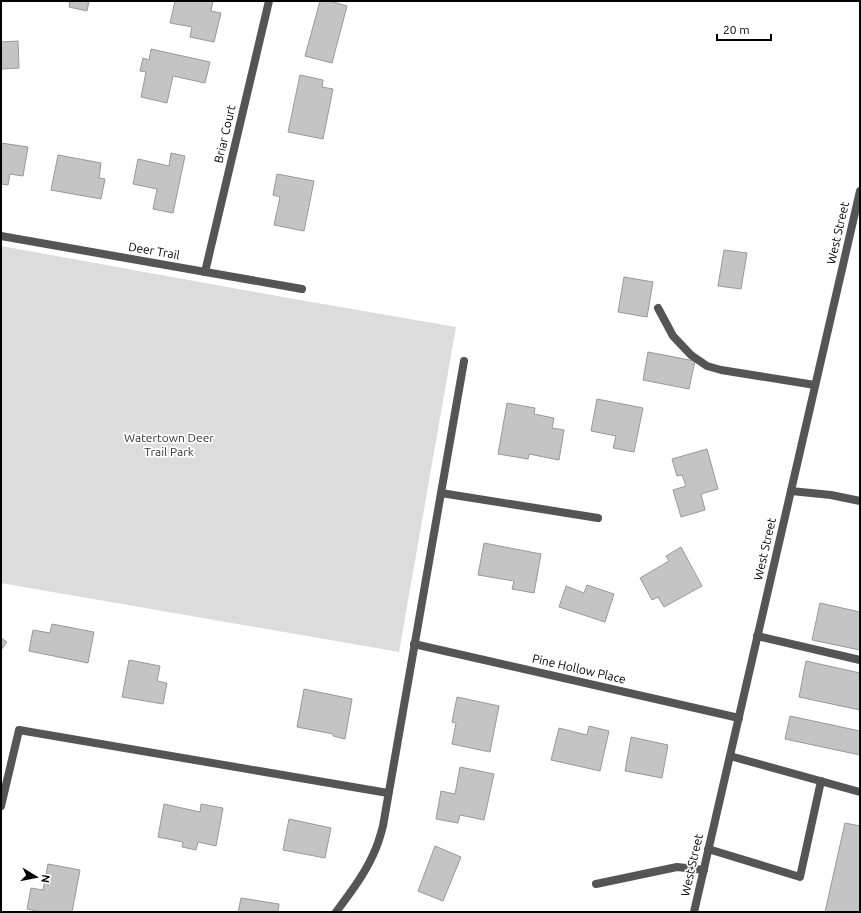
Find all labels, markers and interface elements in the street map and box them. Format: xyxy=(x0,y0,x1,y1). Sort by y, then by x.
scale bar xyxy=(717,16,771,42)
text: 20 m xyxy=(723,23,750,36)
street label: Briar Court xyxy=(212,103,238,164)
street label: West Street xyxy=(824,200,851,265)
street label: Deer Trail xyxy=(127,240,181,261)
park label: Watertown Deer Trail Park xyxy=(124,431,214,458)
street label: West Street xyxy=(751,516,778,581)
street label: Pine Hollow Place xyxy=(531,651,627,686)
street label: West Street xyxy=(678,832,705,897)
north arrow xyxy=(16,857,56,897)
text: N xyxy=(39,874,52,884)

